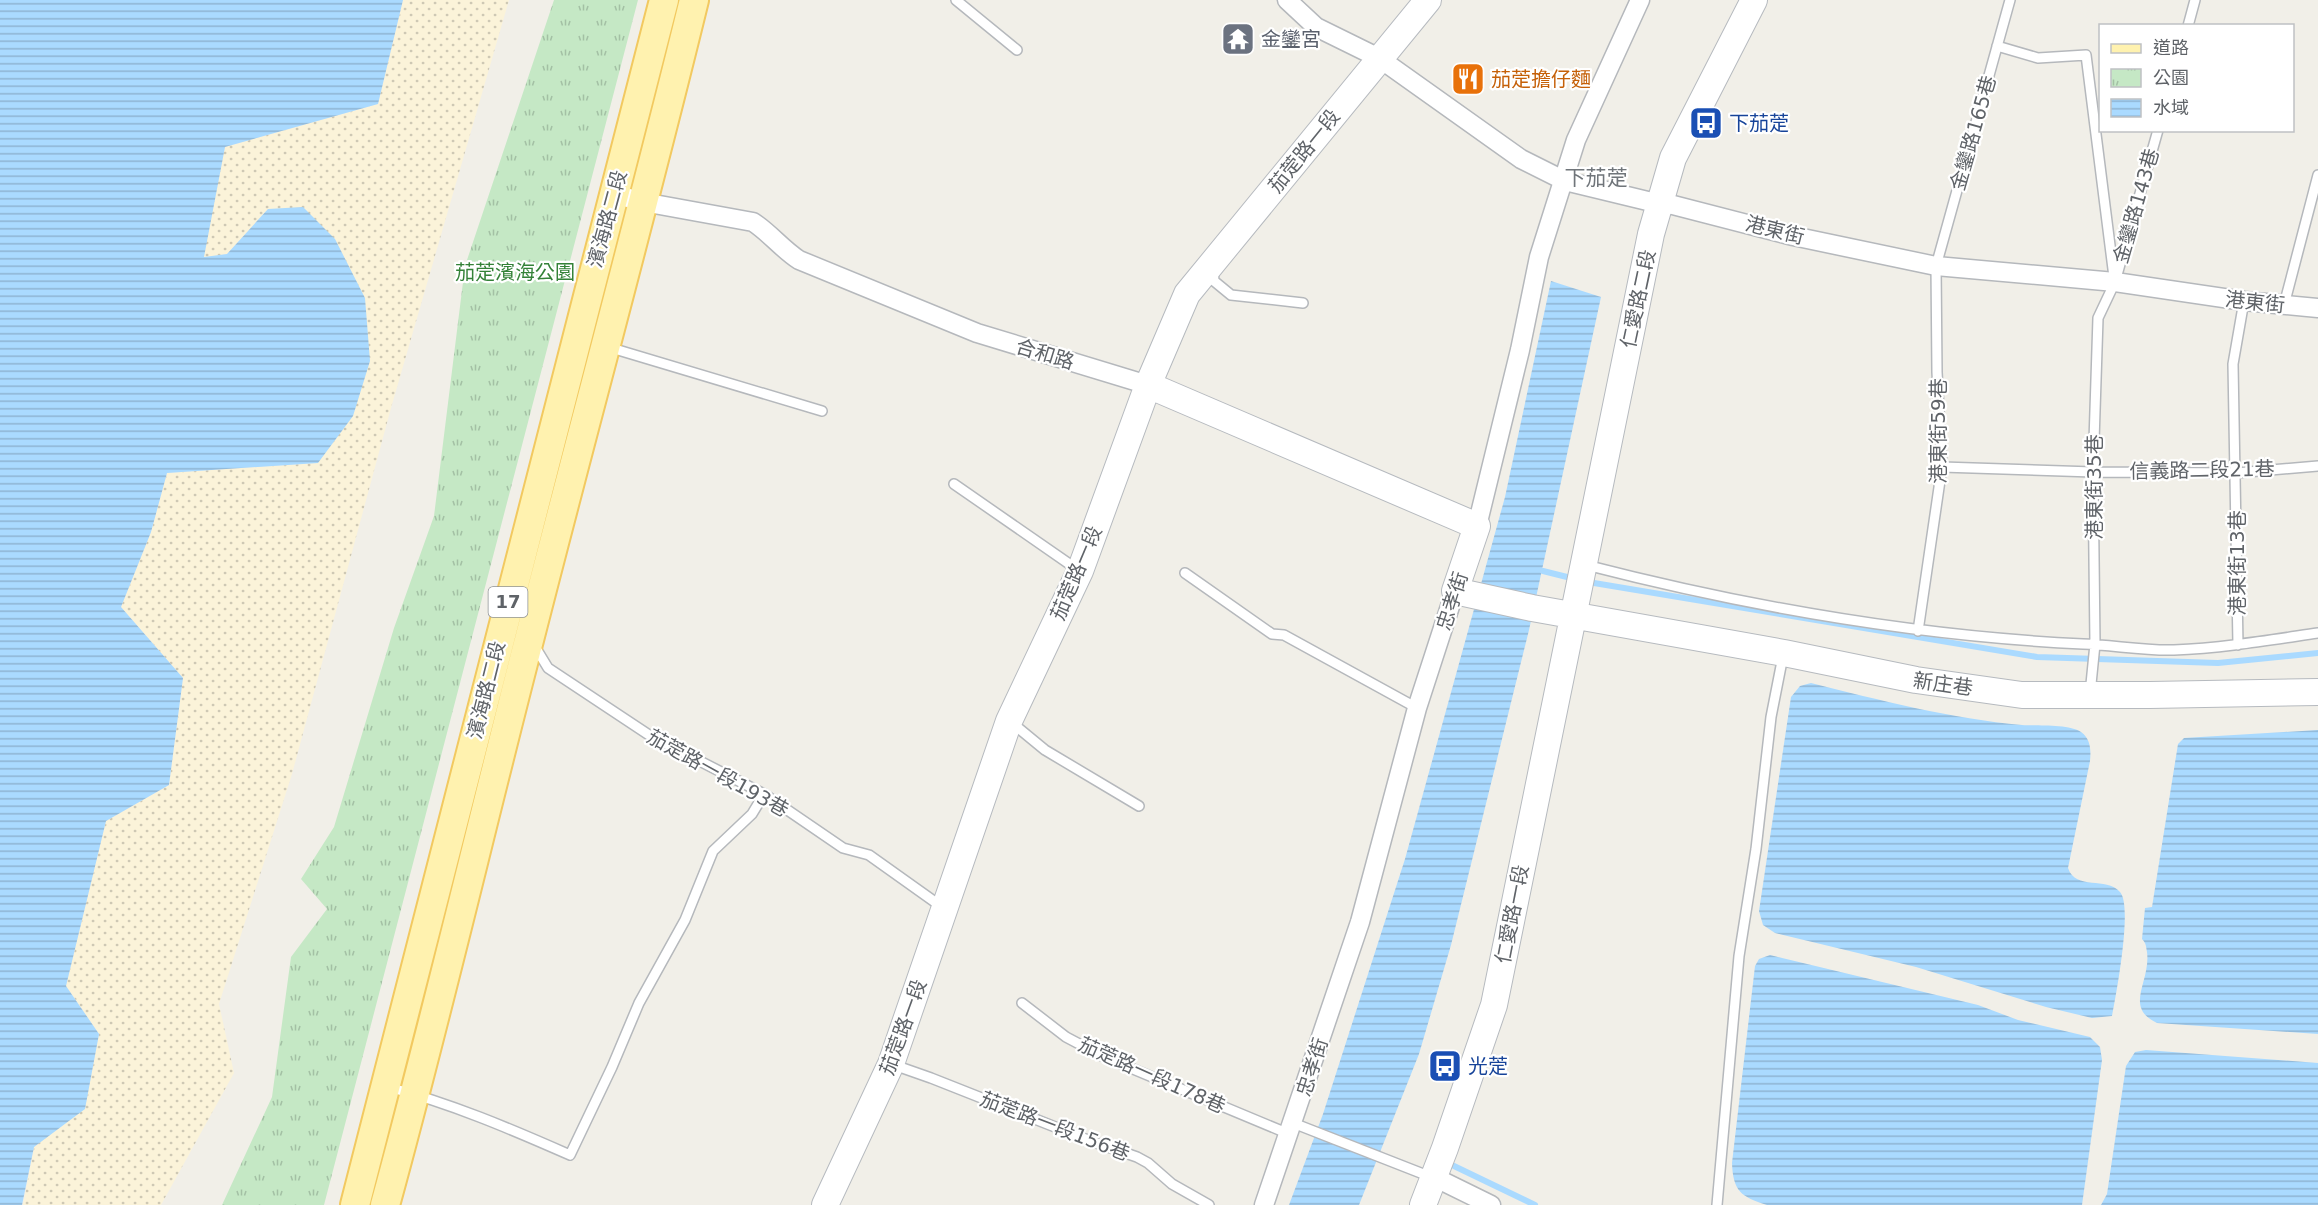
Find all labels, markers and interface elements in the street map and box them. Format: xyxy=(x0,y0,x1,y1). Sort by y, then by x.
temple icon: 金鑾宮 xyxy=(1220,21,1256,57)
legend xyxy=(2099,24,2294,132)
place label: 金鑾宮 xyxy=(1261,27,1321,51)
text: 道路 xyxy=(2153,37,2189,58)
restaurant icon: 茄萣擔仔麵 xyxy=(1450,61,1486,97)
place label: 茄萣擔仔麵 xyxy=(1491,67,1591,91)
text: 公園 xyxy=(2153,67,2189,88)
street label: 金鑾路165巷 xyxy=(1945,73,2001,193)
text: 水域 xyxy=(2153,97,2189,118)
street label: 茄萣路一段 xyxy=(1263,105,1345,197)
bus stop icon: 下茄萣 xyxy=(1688,105,1724,141)
place label: 下茄萣 xyxy=(1729,111,1789,135)
street label: 金鑾路143巷 xyxy=(2108,146,2164,266)
district label: 下茄萣 xyxy=(1565,166,1628,190)
street label: 濱海路二段 xyxy=(582,168,632,270)
street label: 港東街 xyxy=(1743,211,1807,249)
street label: 仁愛路二段 xyxy=(1616,248,1660,350)
park label: 茄萣濱海公園 xyxy=(455,260,575,284)
street label: 港東街 xyxy=(2224,287,2286,317)
street label: 合和路 xyxy=(1013,334,1077,374)
street label: 港東街59巷 xyxy=(1926,378,1950,484)
street label: 港東街35巷 xyxy=(2082,434,2106,540)
street label: 信義路二段21巷 xyxy=(2129,457,2275,483)
street label: 港東街13巷 xyxy=(2225,510,2249,616)
street label: 茄萣路一段 xyxy=(1045,522,1107,624)
street label: 忠孝街 xyxy=(1431,569,1473,633)
road number: 17 xyxy=(488,587,528,617)
street label: 濱海路二段 xyxy=(462,639,510,741)
street label: 新庄巷 xyxy=(1912,668,1974,700)
street label: 茄萣路一段193巷 xyxy=(643,724,793,822)
street label: 仁愛路一段 xyxy=(1491,863,1533,965)
street label: 茄萣路一段 xyxy=(875,976,931,1078)
street label: 茄萣路一段178巷 xyxy=(1075,1032,1229,1118)
street label: 忠孝街 xyxy=(1291,1035,1333,1099)
bus stop icon: 光萣 xyxy=(1427,1048,1463,1084)
place label: 光萣 xyxy=(1468,1054,1508,1078)
street label: 茄萣路一段156巷 xyxy=(977,1086,1133,1166)

